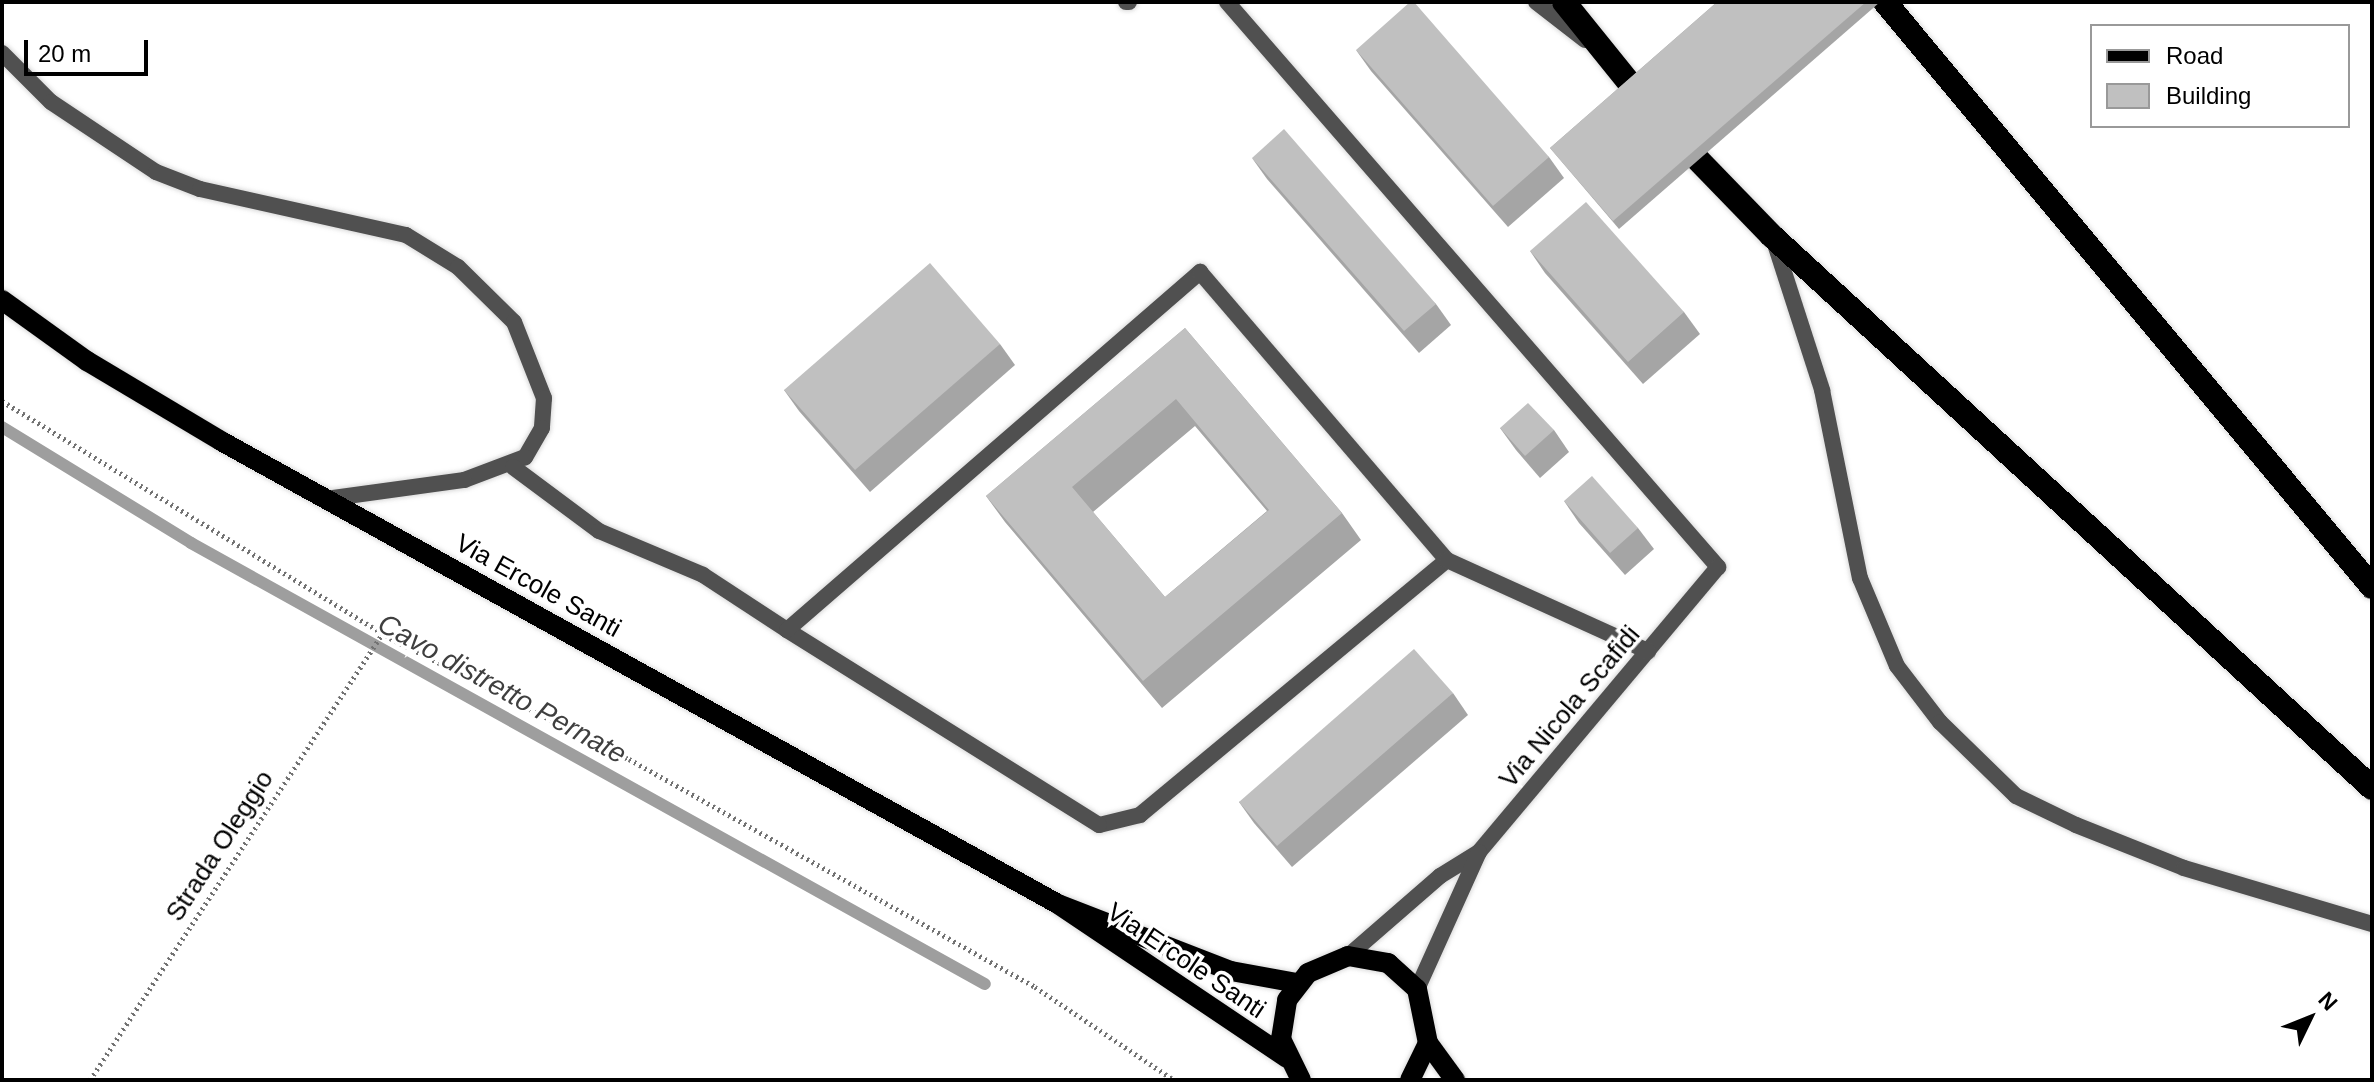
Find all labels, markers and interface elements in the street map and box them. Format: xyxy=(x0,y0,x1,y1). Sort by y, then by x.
scale bar xyxy=(28,24,152,74)
legend xyxy=(2090,24,2350,128)
text: 20 m xyxy=(38,40,91,67)
text: Road xyxy=(2166,42,2223,69)
text: Building xyxy=(2166,82,2251,109)
street label: Via Ercole Santi xyxy=(450,528,626,644)
water label: Cavo distretto Pernate xyxy=(372,607,632,771)
street label: Via Nicola Scafidi xyxy=(1493,620,1647,794)
street label: Strada Oleggio xyxy=(160,765,280,927)
street label: Via Ercole Santi xyxy=(1101,896,1271,1026)
north arrow xyxy=(2270,978,2350,1058)
text: N xyxy=(2313,987,2342,1016)

